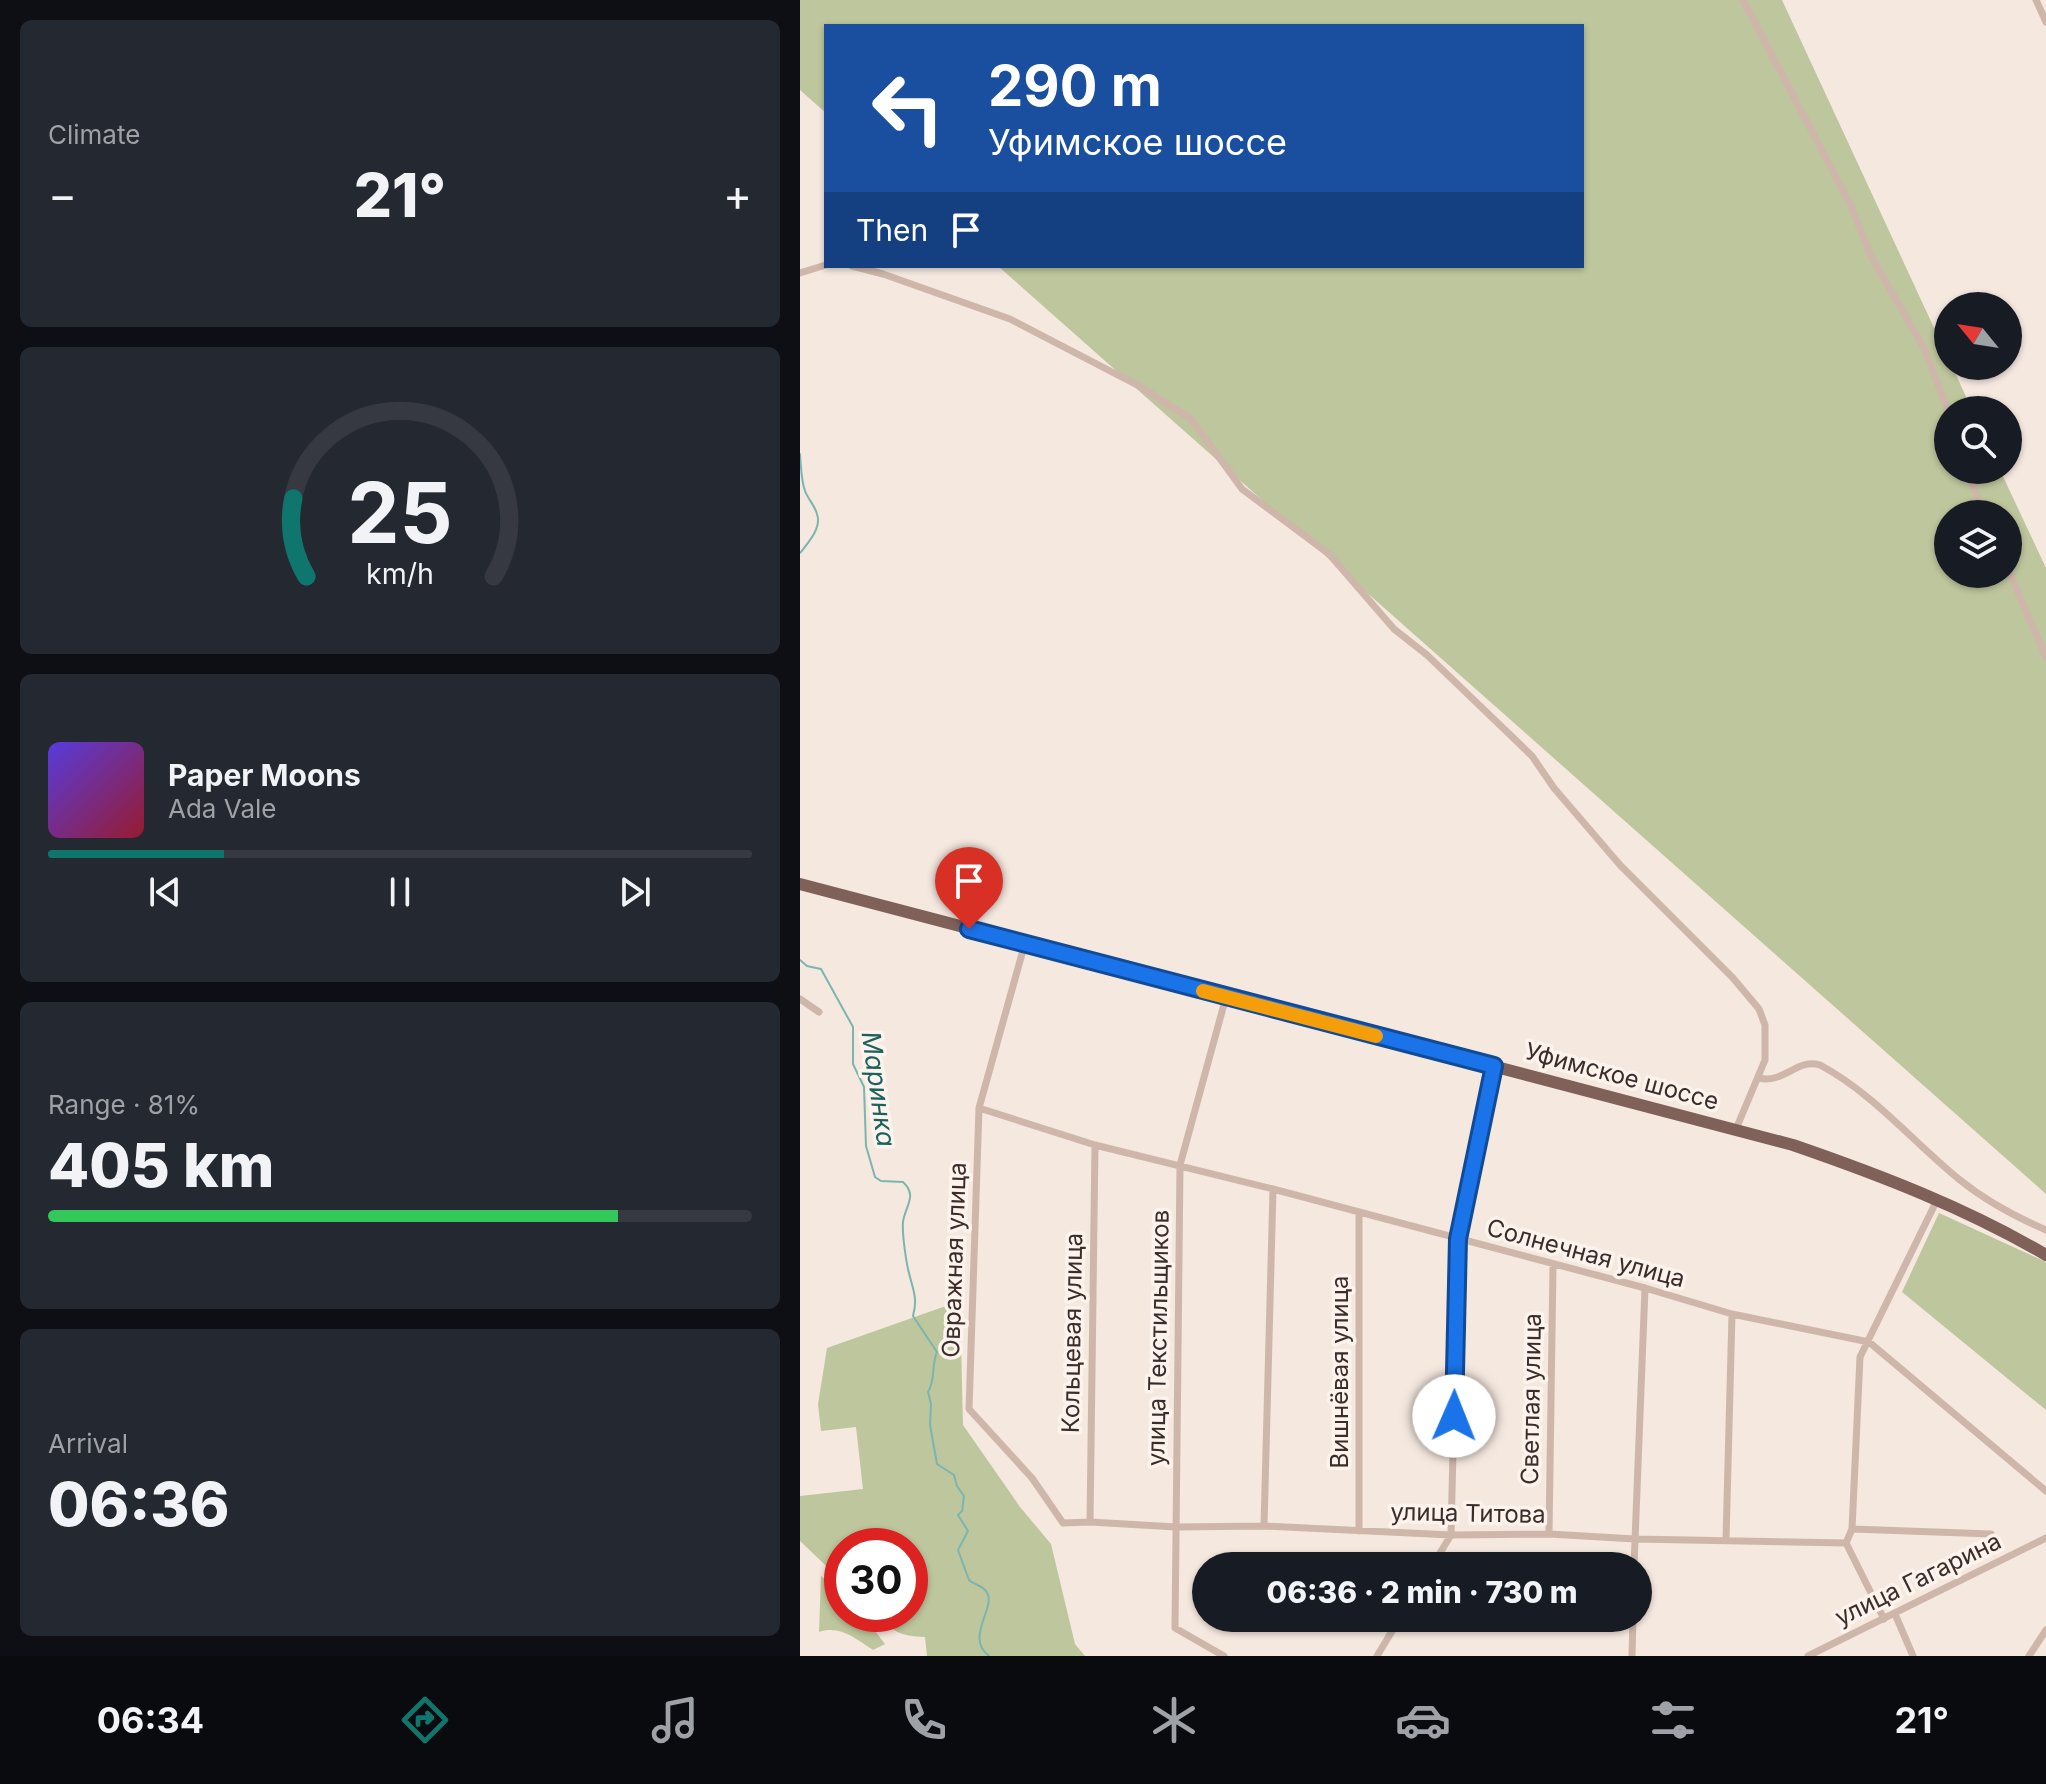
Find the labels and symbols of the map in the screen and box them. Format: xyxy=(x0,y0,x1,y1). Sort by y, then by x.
north arrow xyxy=(1934,292,2022,380)
pin xyxy=(935,847,1003,929)
water label: Маринка xyxy=(856,1029,902,1149)
street label: Уфимское шоссе xyxy=(1522,1036,1722,1116)
street label: Овражная улица xyxy=(936,1162,972,1358)
street label: улица Текстильщиков xyxy=(1141,1210,1175,1466)
street label: Солнечная улица xyxy=(1484,1213,1688,1293)
street label: Кольцевая улица xyxy=(1056,1233,1088,1433)
street label: Вишнёвая улица xyxy=(1325,1275,1354,1469)
street label: Светлая улица xyxy=(1515,1313,1547,1485)
position arrow xyxy=(1412,1374,1496,1458)
street label: улица Титова xyxy=(1390,1497,1546,1529)
street label: улица Гагарина xyxy=(1830,1526,2006,1632)
speed limit sign: 30 xyxy=(824,1528,928,1632)

